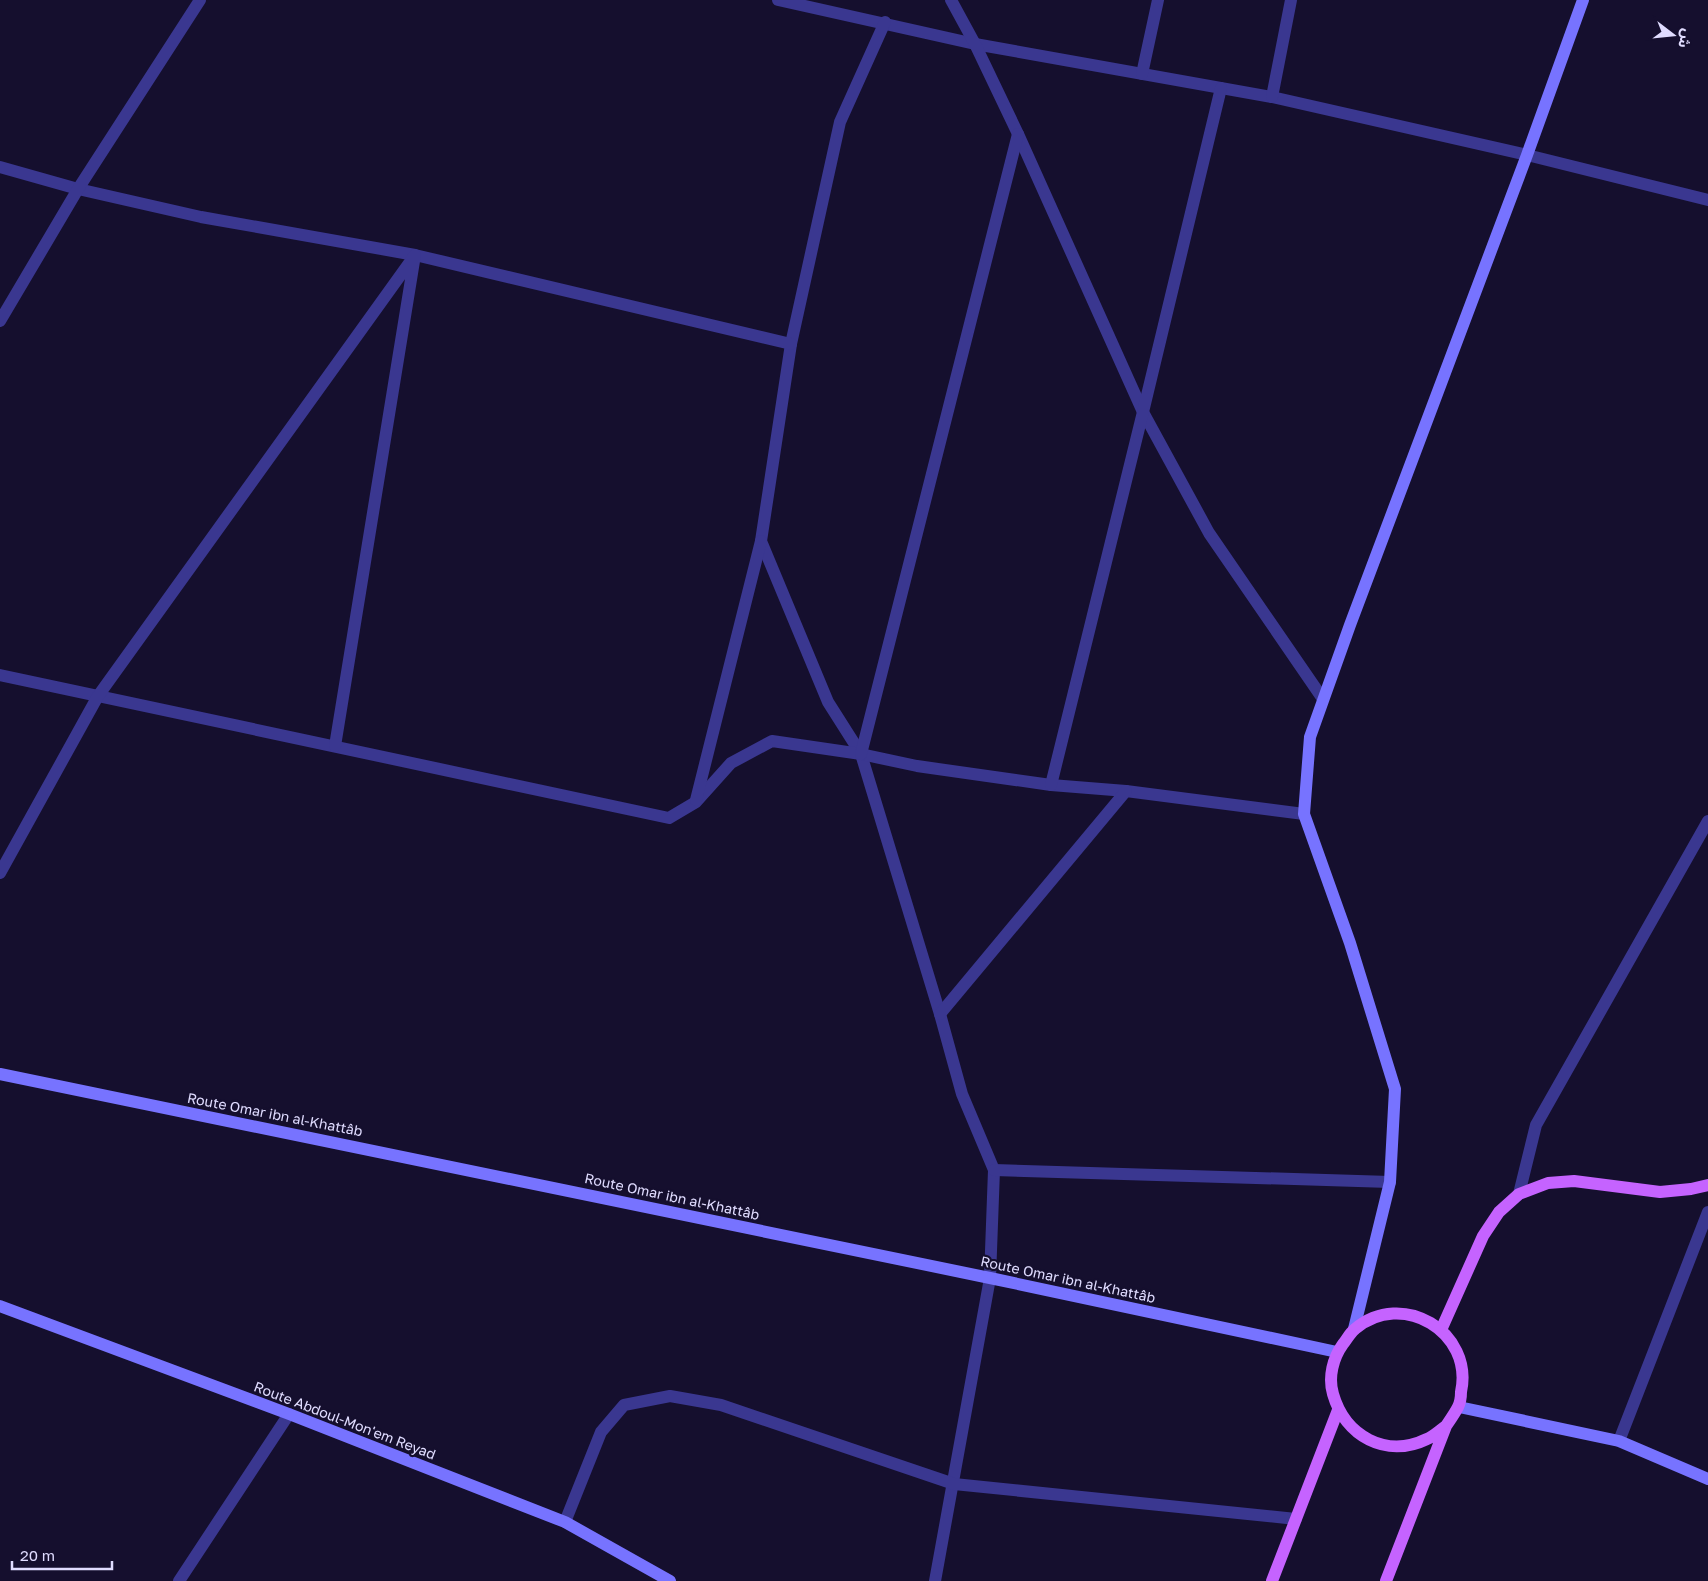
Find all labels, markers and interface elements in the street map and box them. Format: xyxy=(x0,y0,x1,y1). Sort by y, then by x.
north arrow xyxy=(1648,10,1698,60)
text: ش xyxy=(1675,27,1697,50)
street label: Route Omar ibn al-Khattâb xyxy=(186,1089,364,1139)
street label: Route Omar ibn al-Khattâb xyxy=(583,1169,761,1223)
street label: Route Omar ibn al-Khattâb xyxy=(979,1252,1157,1306)
street label: Route Abdoul-Mon'em Reyad xyxy=(252,1377,438,1463)
scale bar xyxy=(12,1538,112,1570)
text: 20 m xyxy=(20,1546,55,1564)

